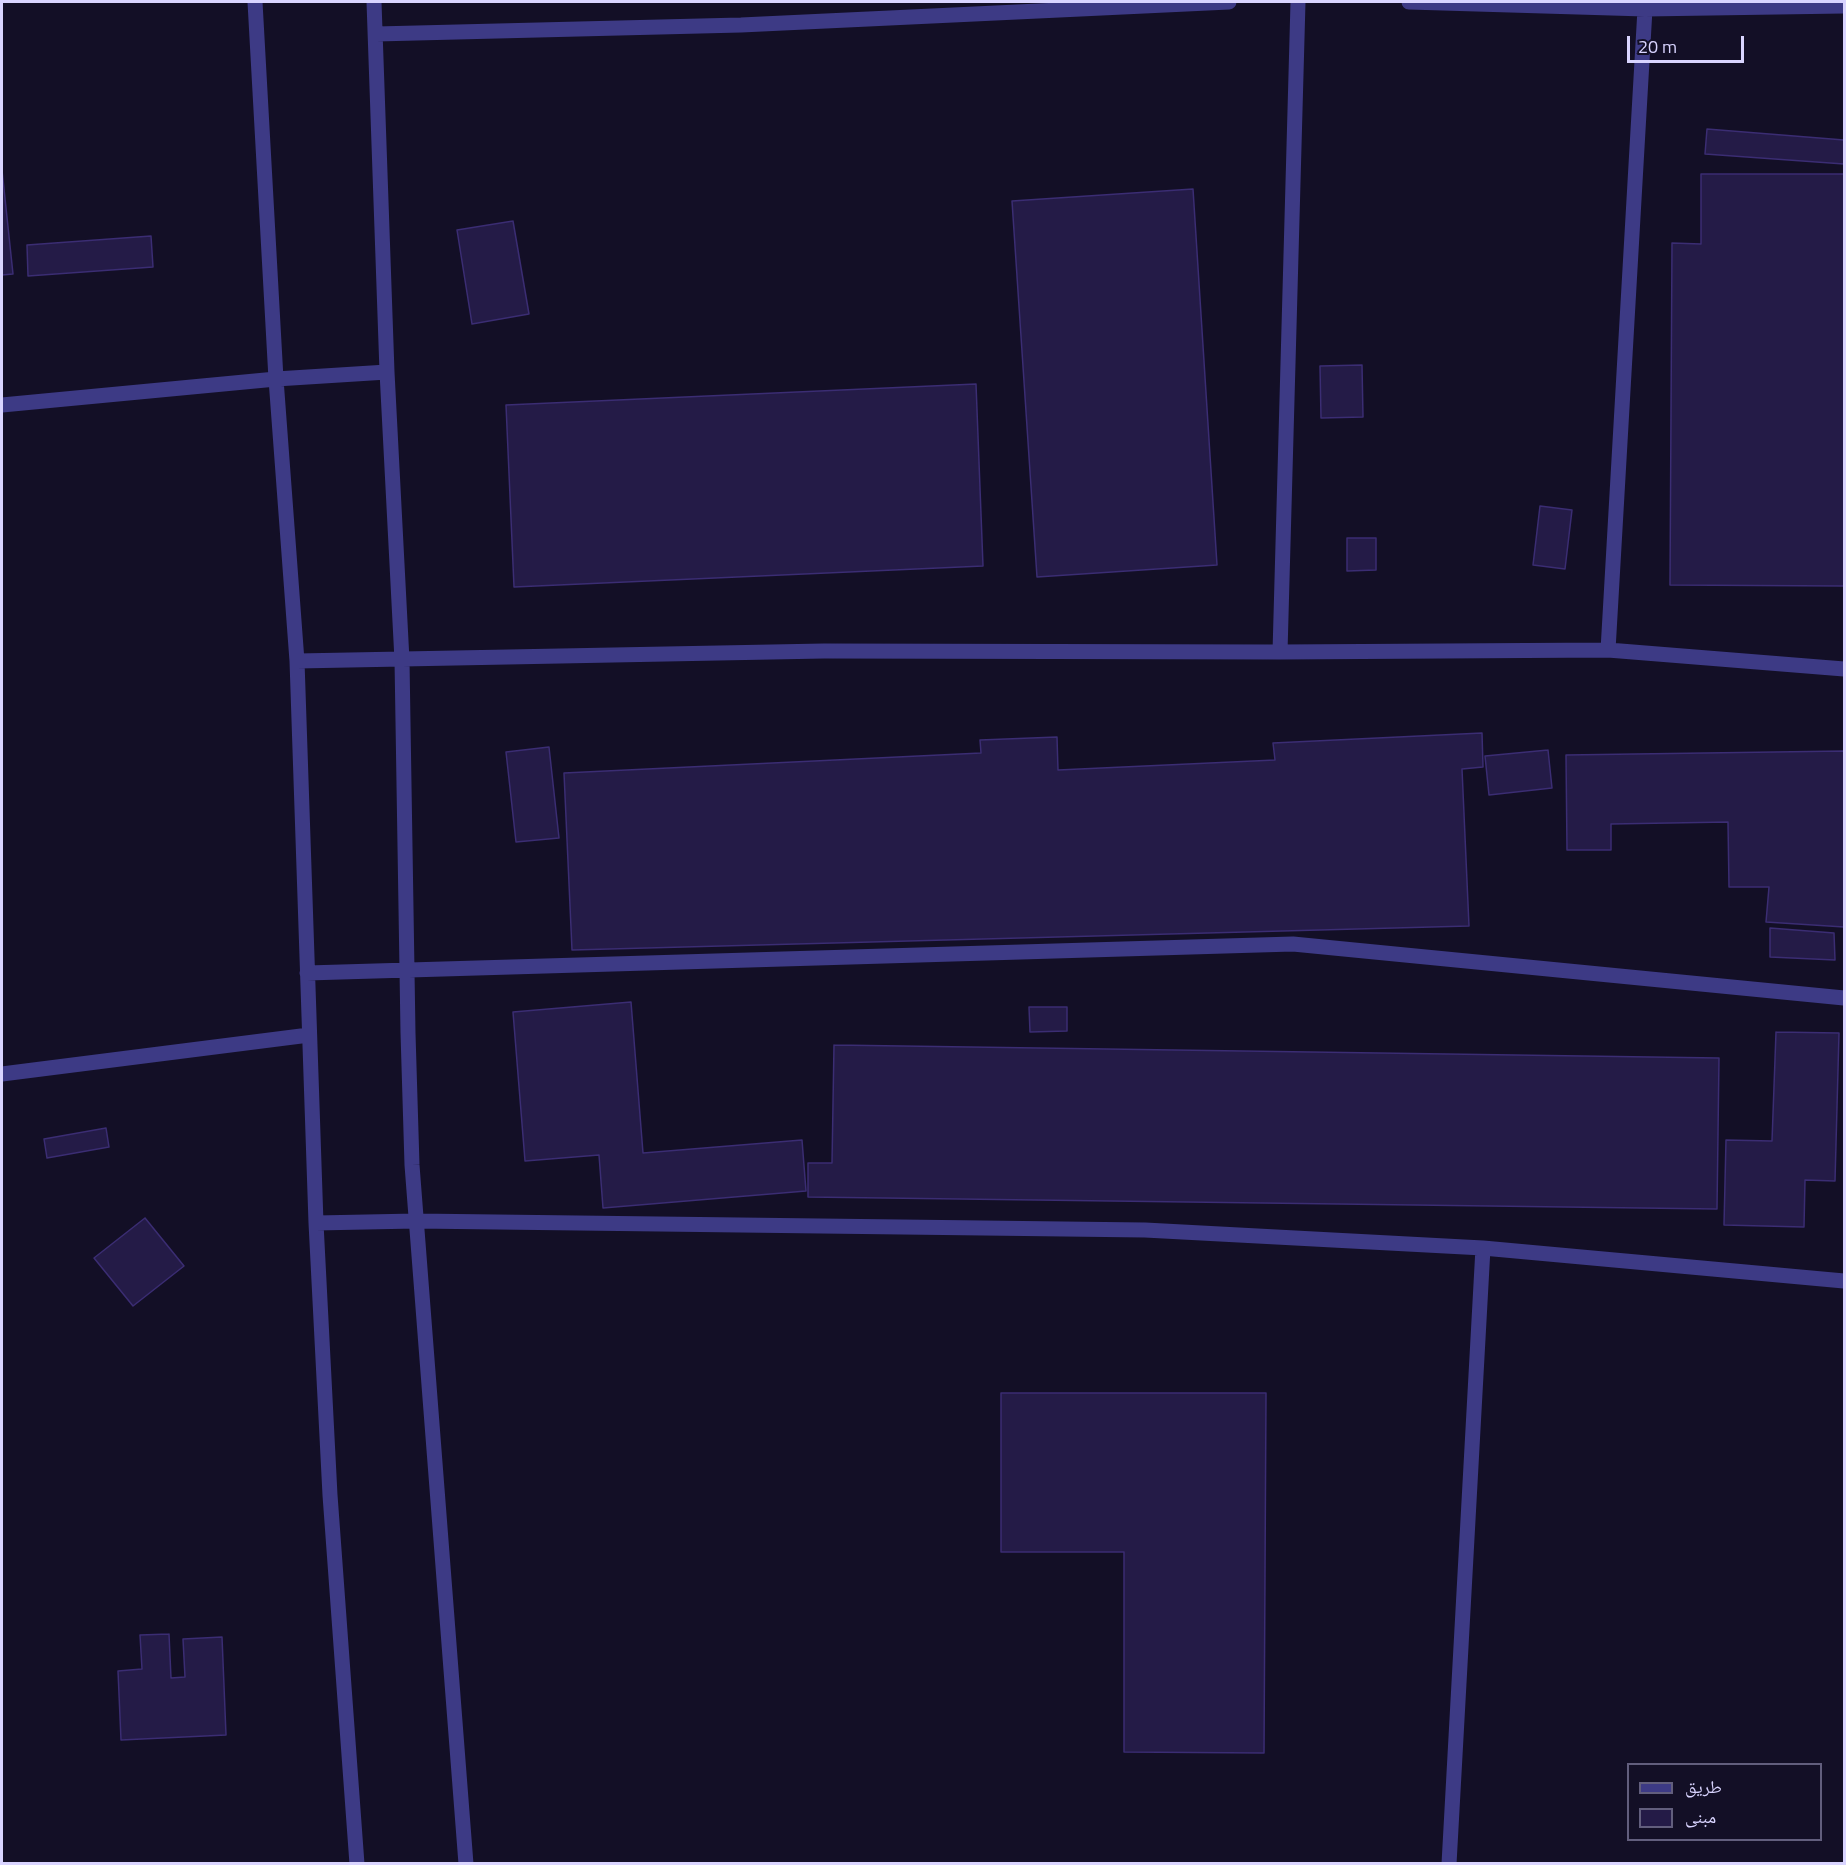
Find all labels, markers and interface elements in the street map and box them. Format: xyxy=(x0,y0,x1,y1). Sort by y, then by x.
scale bar xyxy=(1630,24,1747,62)
text: 20 m xyxy=(1638,33,1677,60)
legend xyxy=(1627,1763,1822,1841)
text: طريق xyxy=(1685,1773,1722,1800)
text: مبنى xyxy=(1685,1803,1716,1830)

